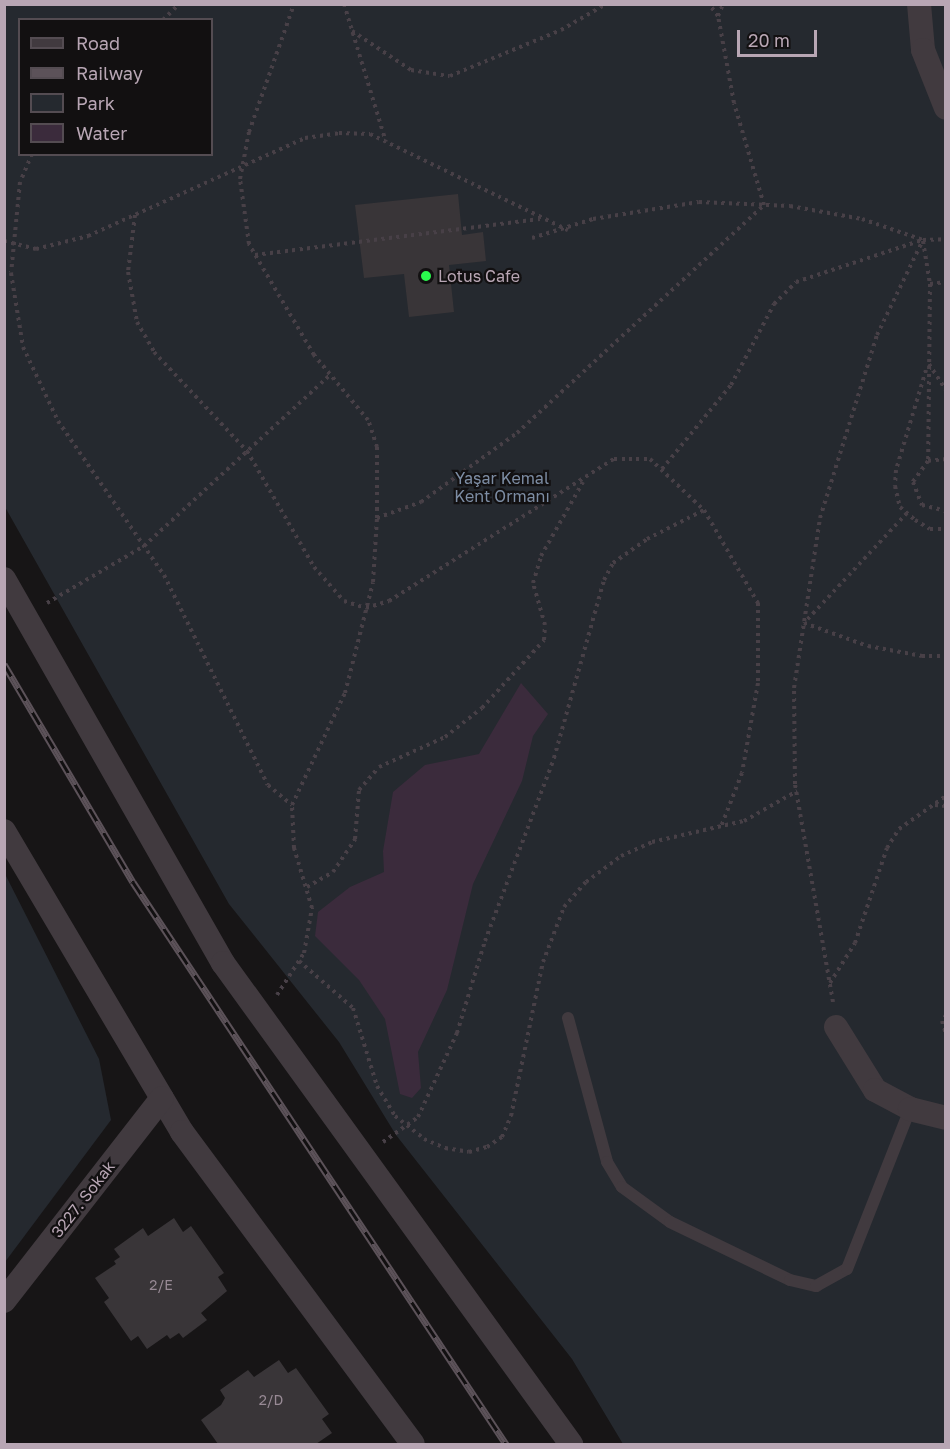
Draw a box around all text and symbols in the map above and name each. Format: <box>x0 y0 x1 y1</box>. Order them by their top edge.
legend <box>18 18 213 156</box>
scale bar <box>740 18 820 56</box>
text: 20 m <box>748 29 790 51</box>
text: Road <box>76 32 120 54</box>
text: Railway <box>76 62 143 84</box>
text: Park <box>76 92 115 114</box>
text: Water <box>76 122 127 144</box>
place label: Lotus Cafe <box>438 266 520 286</box>
marker: Lotus Cafe <box>419 269 433 283</box>
park label: Yaşar Kemal Kent Ormanı <box>454 468 550 506</box>
street label: 3227. Sokak <box>47 1157 119 1241</box>
house number: 2/E <box>149 1277 173 1293</box>
house number: 2/D <box>259 1392 283 1408</box>

